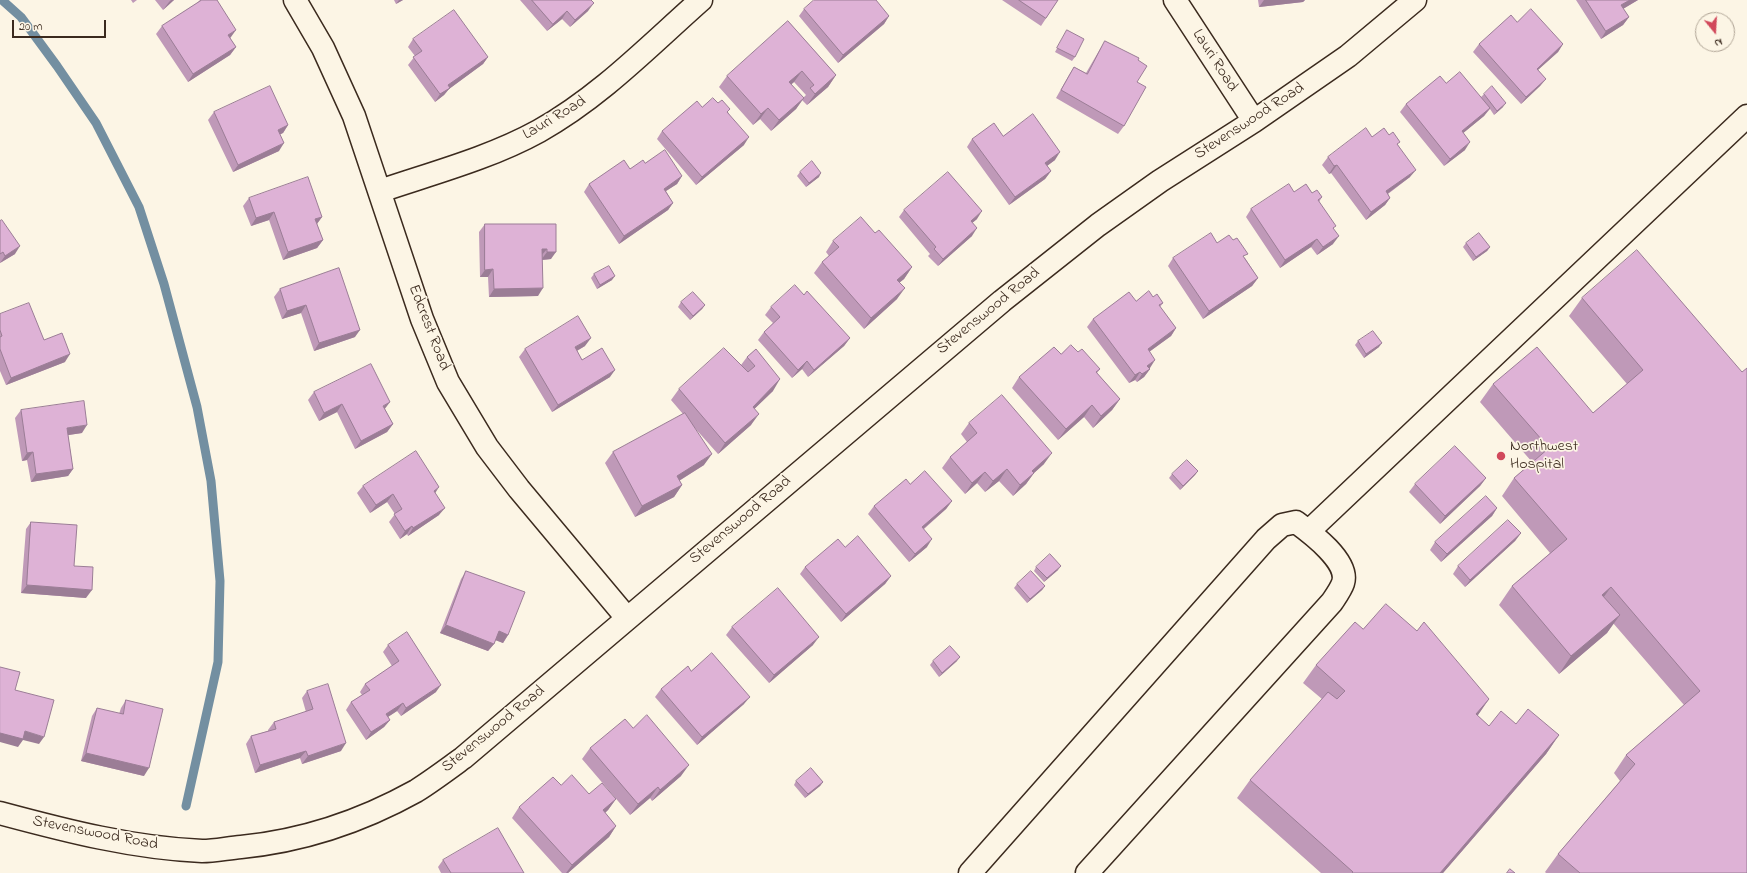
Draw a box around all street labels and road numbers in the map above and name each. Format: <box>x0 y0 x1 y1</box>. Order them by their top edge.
street label: Lauri Road <box>1187 26 1241 96</box>
street label: Stevenswood Road <box>1191 79 1309 165</box>
street label: Lauri Road <box>520 93 590 145</box>
street label: Stevenswood Road <box>933 264 1045 360</box>
street label: Edcrest Road <box>403 282 453 374</box>
street label: Stevenswood Road <box>686 473 796 569</box>
street label: Stevenswood Road <box>438 682 550 778</box>
street label: Stevenswood Road <box>31 812 159 856</box>

